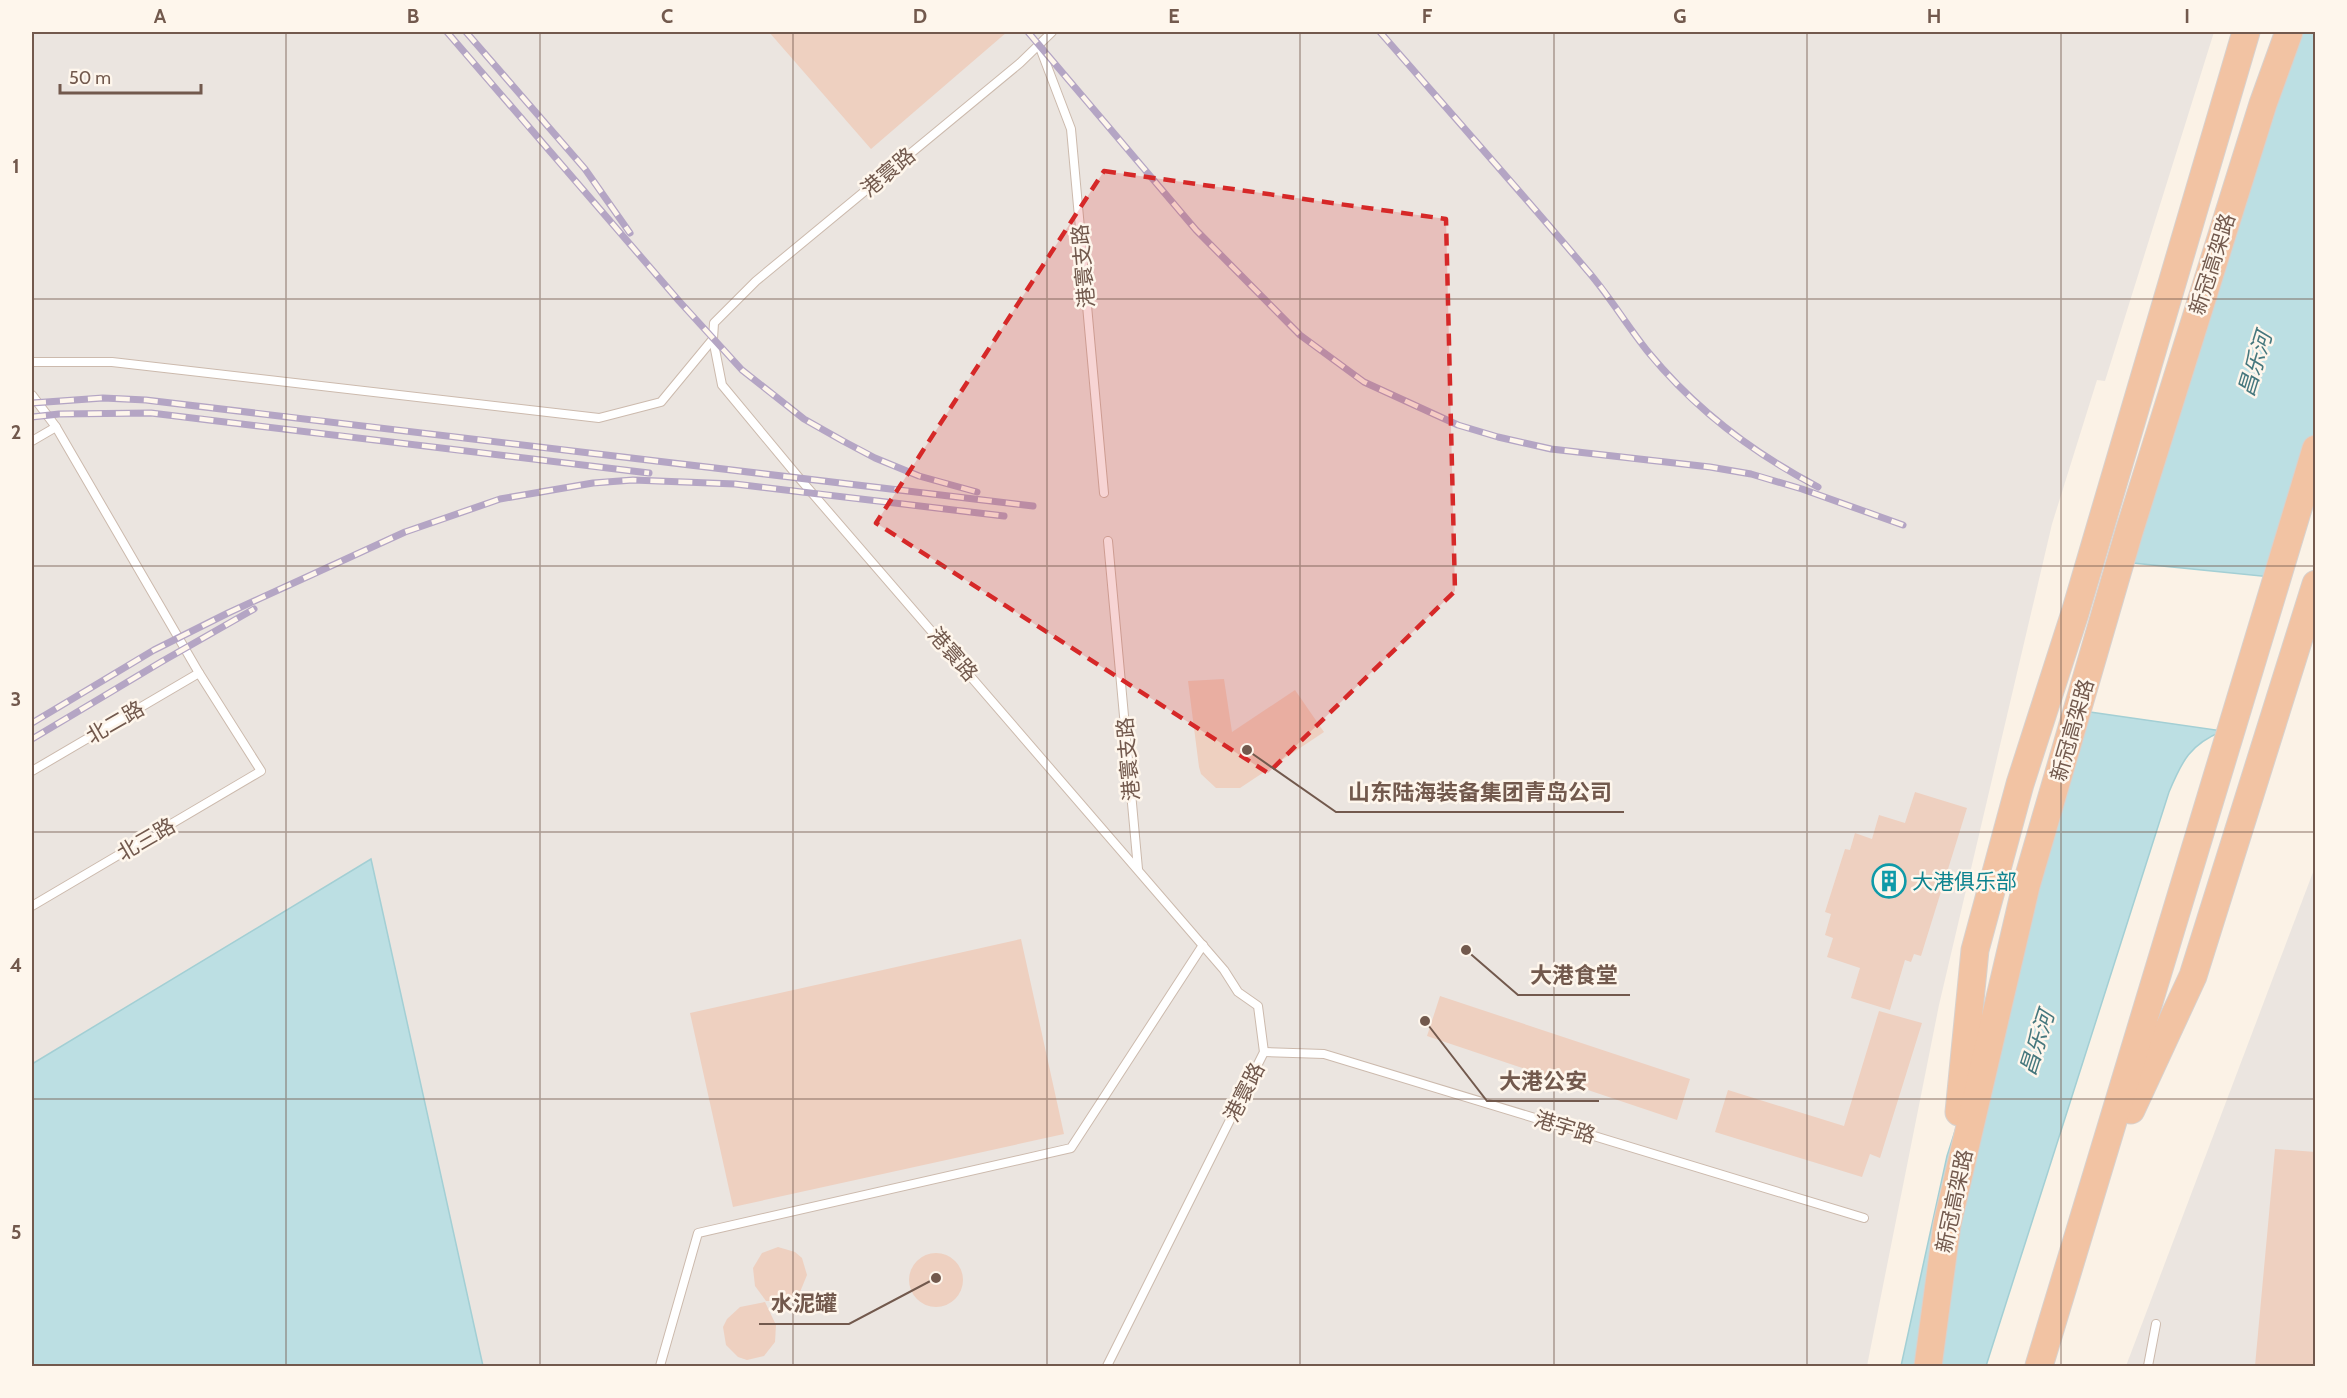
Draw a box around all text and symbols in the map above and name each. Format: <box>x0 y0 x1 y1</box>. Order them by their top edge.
text: A <box>154 4 167 28</box>
text: B <box>407 4 419 28</box>
text: C <box>661 4 673 28</box>
text: D <box>913 4 927 28</box>
text: E <box>1168 4 1180 28</box>
text: F <box>1422 4 1433 28</box>
text: G <box>1673 4 1687 28</box>
text: H <box>1927 4 1941 28</box>
text: I <box>2184 4 2190 28</box>
scale bar <box>60 57 201 95</box>
text: 50 m <box>69 67 111 89</box>
street label: 港寰路 <box>856 142 920 202</box>
text: 1 <box>12 154 20 178</box>
street label: 新冠高架路 <box>2184 210 2240 318</box>
street label: 港寰支路 <box>1067 223 1099 309</box>
water label: 昌乐河 <box>2232 325 2279 400</box>
text: 2 <box>11 420 21 444</box>
street label: 港寰路 <box>923 622 983 686</box>
street label: 新冠高架路 <box>2046 676 2098 784</box>
text: 3 <box>11 687 21 711</box>
street label: 北二路 <box>81 695 149 749</box>
street label: 港寰支路 <box>1112 716 1144 802</box>
callout: 山东陆海装备集团青岛公司 <box>1336 772 1624 812</box>
text: 山东陆海装备集团青岛公司 <box>1348 779 1612 806</box>
street label: 北三路 <box>112 812 180 866</box>
building icon: 大港俱乐部 <box>1871 863 1907 899</box>
place label: 大港俱乐部 <box>1912 869 2017 894</box>
text: 4 <box>10 953 22 977</box>
callout: 大港食堂 <box>1518 955 1630 995</box>
text: 大港食堂 <box>1530 962 1618 989</box>
water label: 昌乐河 <box>2014 1004 2061 1079</box>
street label: 港寰路 <box>1219 1058 1269 1126</box>
callout: 大港公安 <box>1487 1061 1599 1101</box>
text: 大港公安 <box>1499 1068 1587 1095</box>
street label: 港宇路 <box>1531 1106 1599 1148</box>
street label: 新冠高架路 <box>1931 1147 1977 1255</box>
text: 5 <box>11 1220 21 1244</box>
callout: 水泥罐 <box>759 1284 849 1324</box>
text: 水泥罐 <box>771 1290 837 1317</box>

